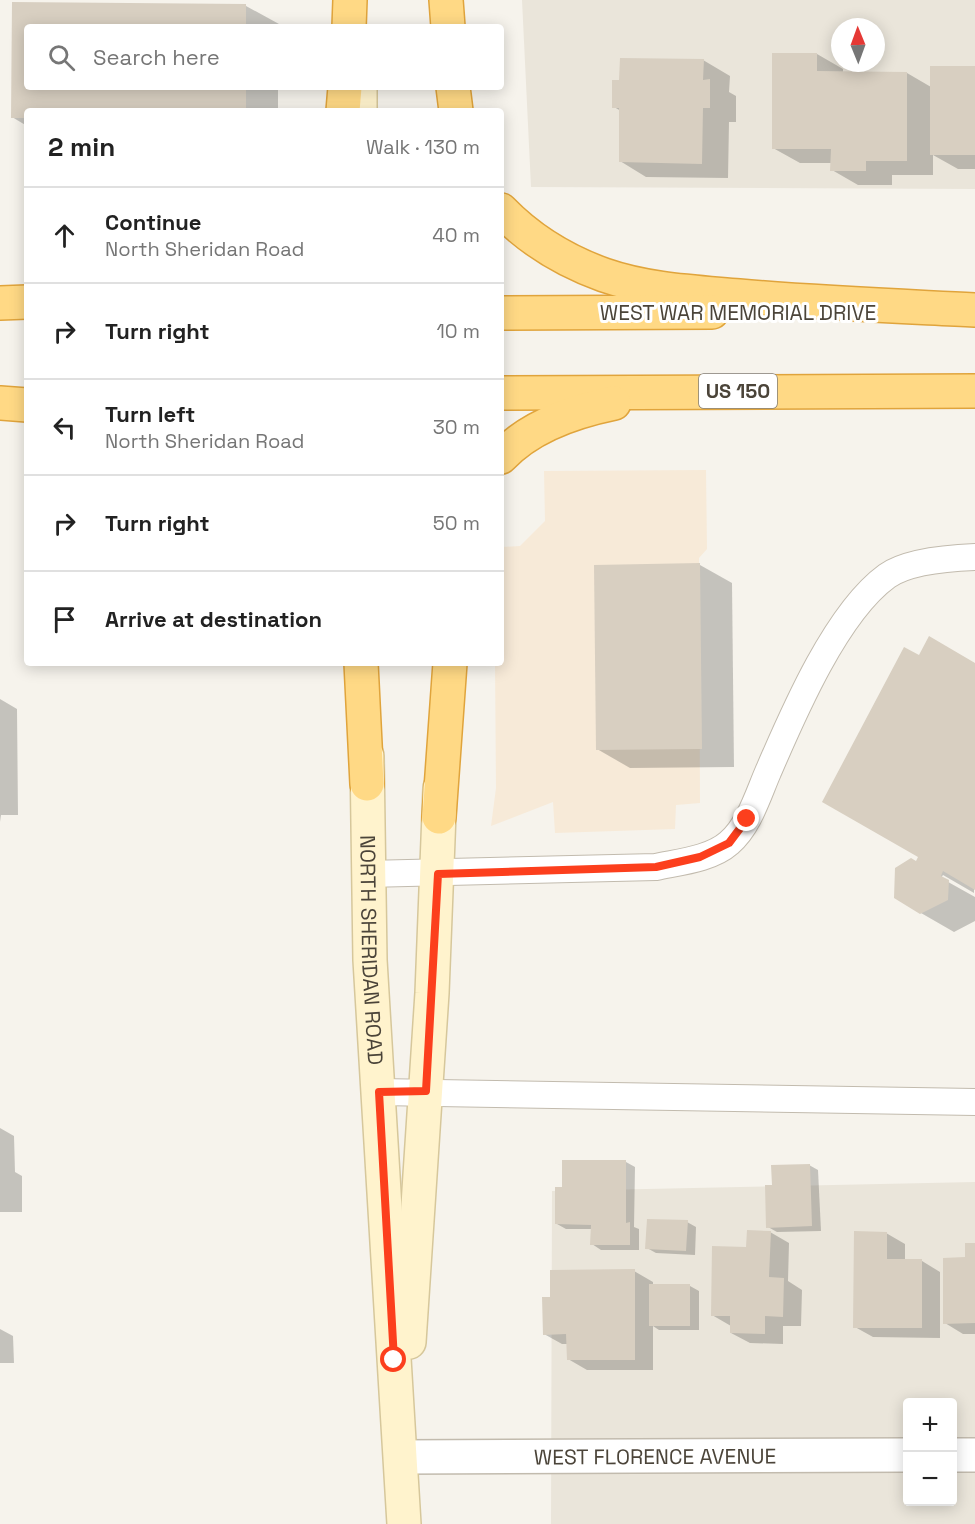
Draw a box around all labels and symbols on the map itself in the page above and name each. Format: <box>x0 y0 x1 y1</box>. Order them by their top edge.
north arrow <box>831 18 885 72</box>
street label: WEST WAR MEMORIAL DRIVE <box>600 299 876 326</box>
road number: US 150 <box>699 374 777 408</box>
route end <box>733 805 759 831</box>
street label: NORTH SHERIDAN ROAD <box>355 835 390 1066</box>
route start <box>380 1346 406 1372</box>
street label: WEST FLORENCE AVENUE <box>534 1442 776 1470</box>

